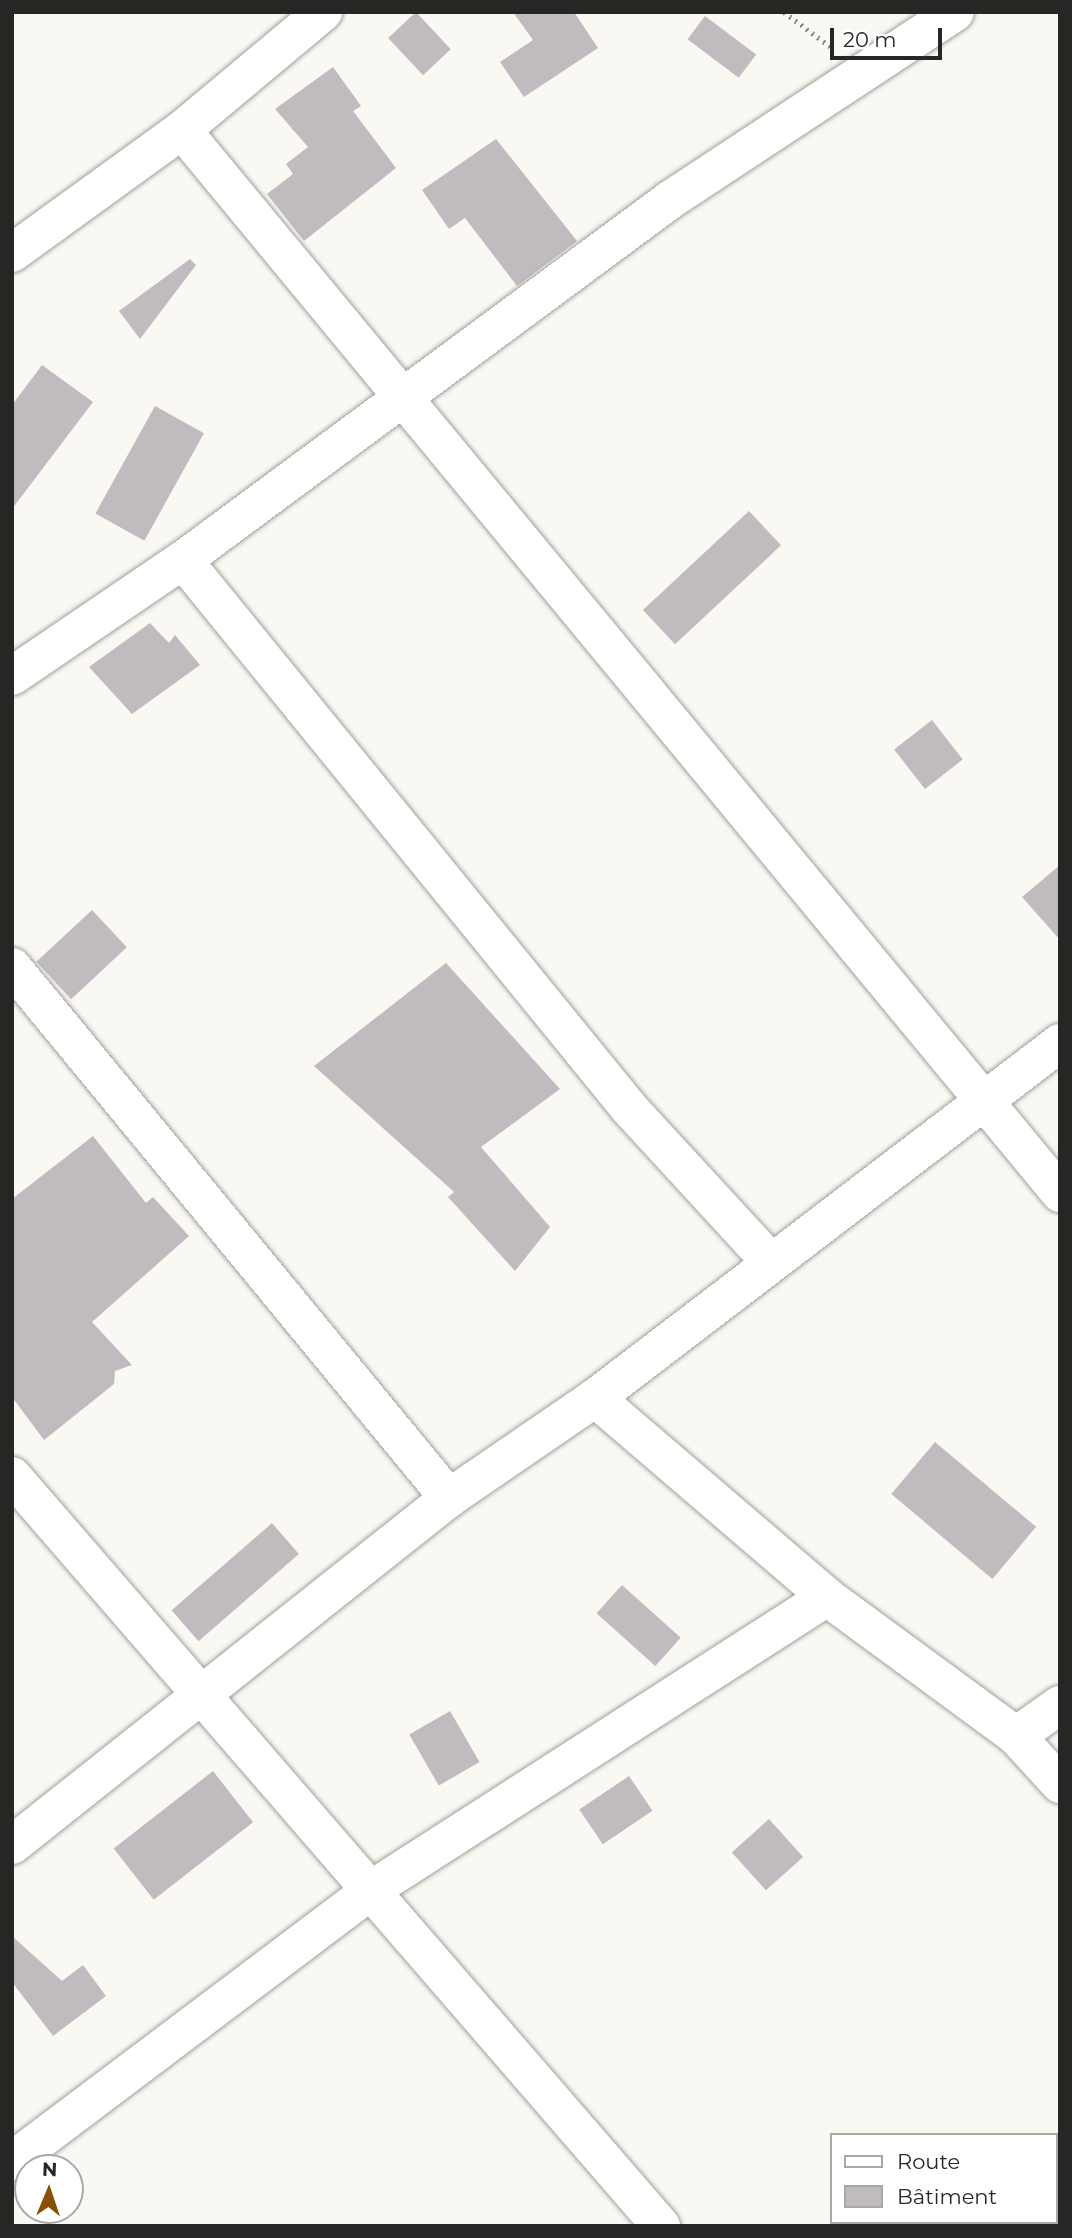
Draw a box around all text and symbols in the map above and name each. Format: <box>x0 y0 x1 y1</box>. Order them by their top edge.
scale bar <box>834 14 946 58</box>
text: 20 m <box>843 27 897 52</box>
legend <box>830 2133 1058 2224</box>
text: Route <box>897 2149 960 2174</box>
north arrow <box>14 2154 84 2224</box>
text: N <box>42 2158 58 2181</box>
text: Bâtiment <box>897 2184 997 2209</box>

